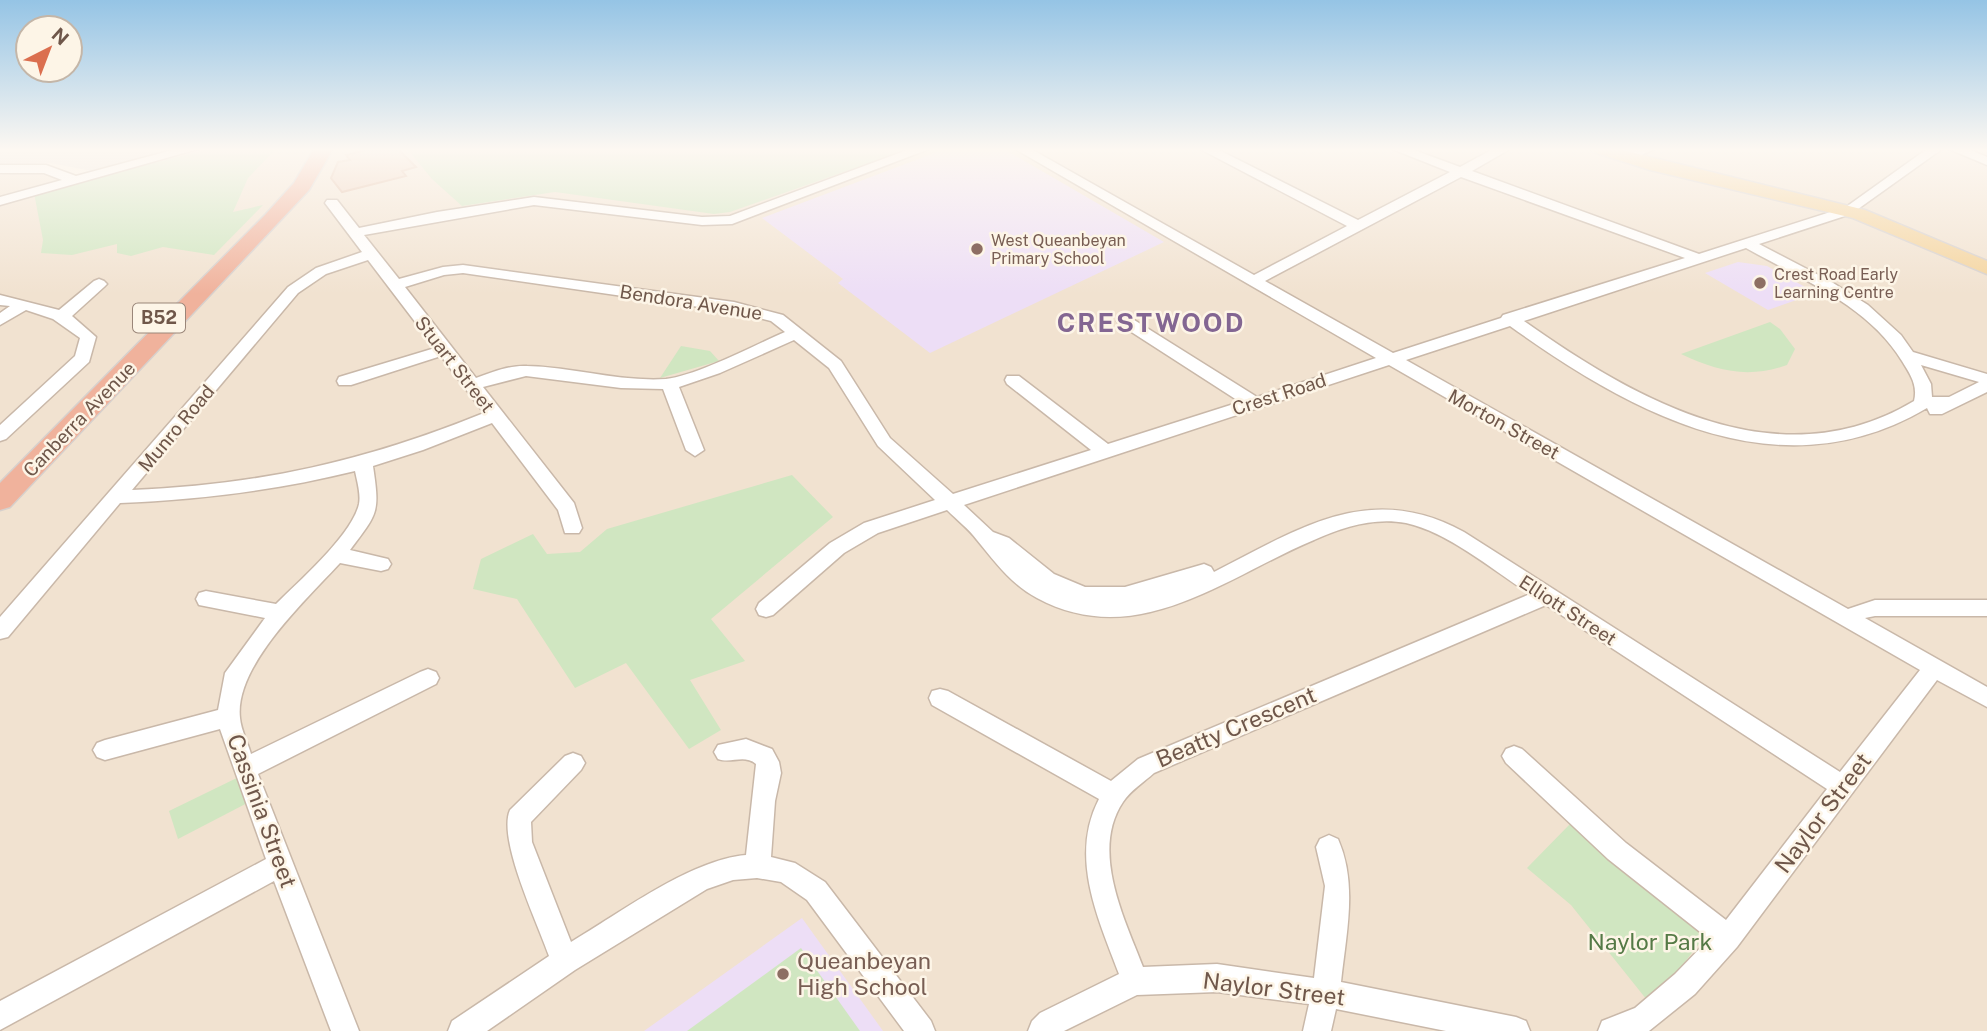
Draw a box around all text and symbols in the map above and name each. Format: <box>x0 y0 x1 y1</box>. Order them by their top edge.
north arrow <box>14 14 84 84</box>
text: N <box>47 23 73 50</box>
place label: West Queanbeyan Primary School <box>991 231 1126 268</box>
marker: West Queanbeyan Primary School <box>969 241 985 257</box>
place label: Crest Road Early Learning Centre <box>1774 265 1898 302</box>
marker: Crest Road Early Learning Centre <box>1752 275 1768 291</box>
street label: Bendora Avenue <box>618 280 764 324</box>
road number: B52 <box>133 304 185 332</box>
district label: CRESTWOOD <box>1057 307 1245 338</box>
street label: Stuart Street <box>411 312 499 416</box>
street label: Canberra Avenue <box>18 357 140 481</box>
street label: Crest Road <box>1229 368 1329 420</box>
street label: Munro Road <box>133 380 219 476</box>
street label: Morton Street <box>1445 384 1563 464</box>
street label: Elliott Street <box>1515 570 1621 650</box>
street label: Beatty Crescent <box>1152 681 1320 772</box>
street label: Cassinia Street <box>222 730 303 891</box>
street label: Naylor Street <box>1769 747 1876 878</box>
park label: Naylor Park <box>1588 928 1713 955</box>
place label: Queanbeyan High School <box>797 947 931 1000</box>
marker: Queanbeyan High School <box>775 966 791 982</box>
street label: Naylor Street <box>1201 966 1347 1011</box>

